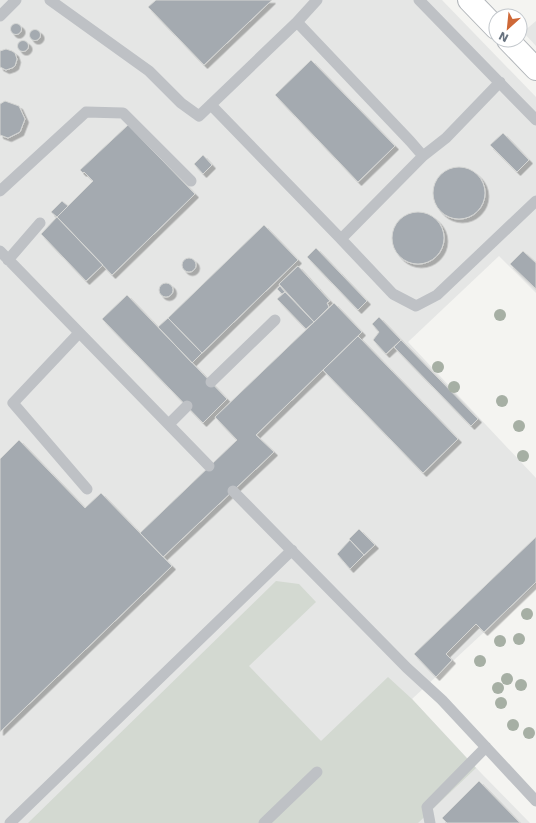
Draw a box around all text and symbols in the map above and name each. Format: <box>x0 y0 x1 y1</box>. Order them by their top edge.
north arrow <box>488 8 528 48</box>
text: N <box>497 29 511 44</box>

